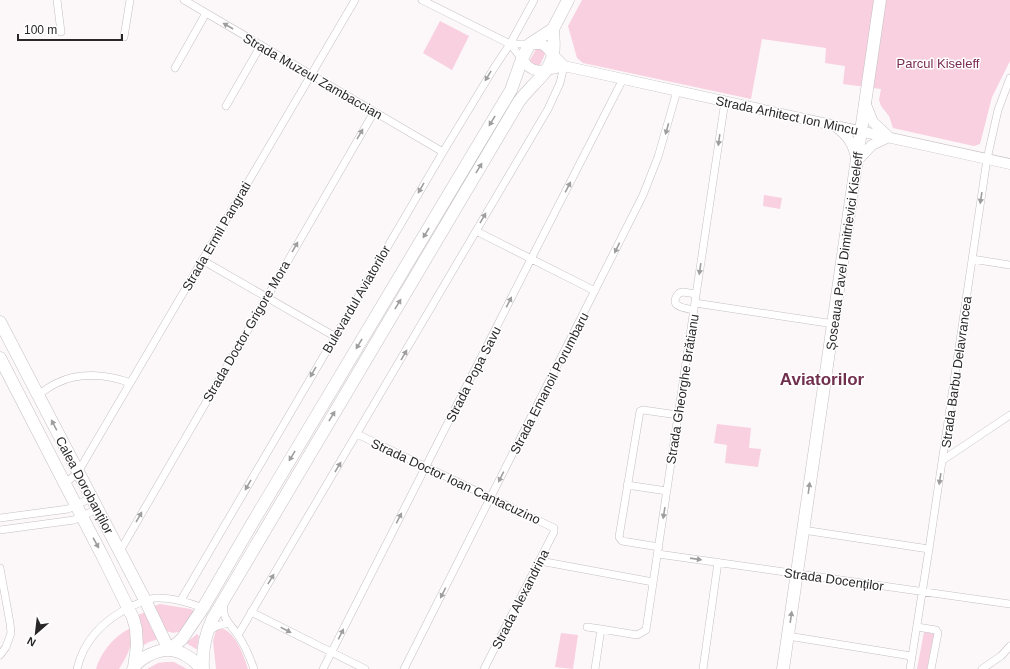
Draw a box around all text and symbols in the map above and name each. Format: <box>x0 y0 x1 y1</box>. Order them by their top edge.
scale bar <box>18 16 122 42</box>
text: 100 m <box>24 23 57 37</box>
one-way arrow <box>222 23 234 30</box>
street label: Strada Muzeul Zambaccian <box>240 30 385 122</box>
park label: Parcul Kiseleff <box>897 56 980 71</box>
one-way arrow <box>485 70 492 82</box>
street label: Strada Arhitect Ion Mincu <box>714 93 859 138</box>
one-way arrow <box>489 115 496 127</box>
one-way arrow <box>664 123 670 135</box>
one-way arrow <box>357 128 364 140</box>
one-way arrow <box>716 134 722 146</box>
street label: Șoseaua Pavel Dimitrievici Kiseleff <box>823 151 866 351</box>
one-way arrow <box>475 162 482 174</box>
street label: Strada Ermil Pangrati <box>179 179 254 294</box>
one-way arrow <box>565 181 572 192</box>
one-way arrow <box>418 182 425 194</box>
one-way arrow <box>978 192 984 204</box>
one-way arrow <box>480 212 487 224</box>
one-way arrow <box>422 227 429 239</box>
one-way arrow <box>292 241 299 253</box>
street label: Bulevardul Aviatorilor <box>319 242 394 356</box>
one-way arrow <box>614 243 620 254</box>
street label: Strada Doctor Grigore Mora <box>200 257 293 404</box>
one-way arrow <box>697 263 703 275</box>
street label: Strada Barbu Delavrancea <box>938 294 975 449</box>
one-way arrow <box>506 296 512 308</box>
one-way arrow <box>395 298 402 310</box>
street label: Strada Emanoil Porumbaru <box>507 310 592 456</box>
street label: Strada Gheorghe Brătianu <box>663 313 702 465</box>
street label: Strada Popa Savu <box>443 324 504 425</box>
one-way arrow <box>355 339 363 349</box>
one-way arrow <box>400 349 407 361</box>
one-way arrow <box>310 367 317 378</box>
district label: Aviatorilor <box>780 370 865 389</box>
one-way arrow <box>329 410 336 422</box>
one-way arrow <box>50 419 57 431</box>
street label: Calea Dorobanților <box>52 434 117 537</box>
street label: Strada Doctor Ioan Cantacuzino <box>369 436 543 527</box>
one-way arrow <box>289 450 296 462</box>
one-way arrow <box>334 461 341 473</box>
one-way arrow <box>498 471 504 482</box>
one-way arrow <box>937 473 943 485</box>
one-way arrow <box>244 479 251 491</box>
one-way arrow <box>807 482 813 494</box>
one-way arrow <box>661 507 667 519</box>
one-way arrow <box>136 511 143 523</box>
one-way arrow <box>396 512 403 524</box>
one-way arrow <box>93 537 99 549</box>
street label: Strada Alexandrina <box>489 546 552 652</box>
one-way arrow <box>690 556 702 562</box>
street label: Strada Docenților <box>783 565 885 594</box>
one-way arrow <box>268 573 275 585</box>
one-way arrow <box>439 587 446 598</box>
one-way arrow <box>788 610 794 623</box>
north arrow <box>16 613 56 653</box>
one-way arrow <box>281 627 292 633</box>
one-way arrow <box>338 628 344 640</box>
text: N <box>25 635 38 649</box>

